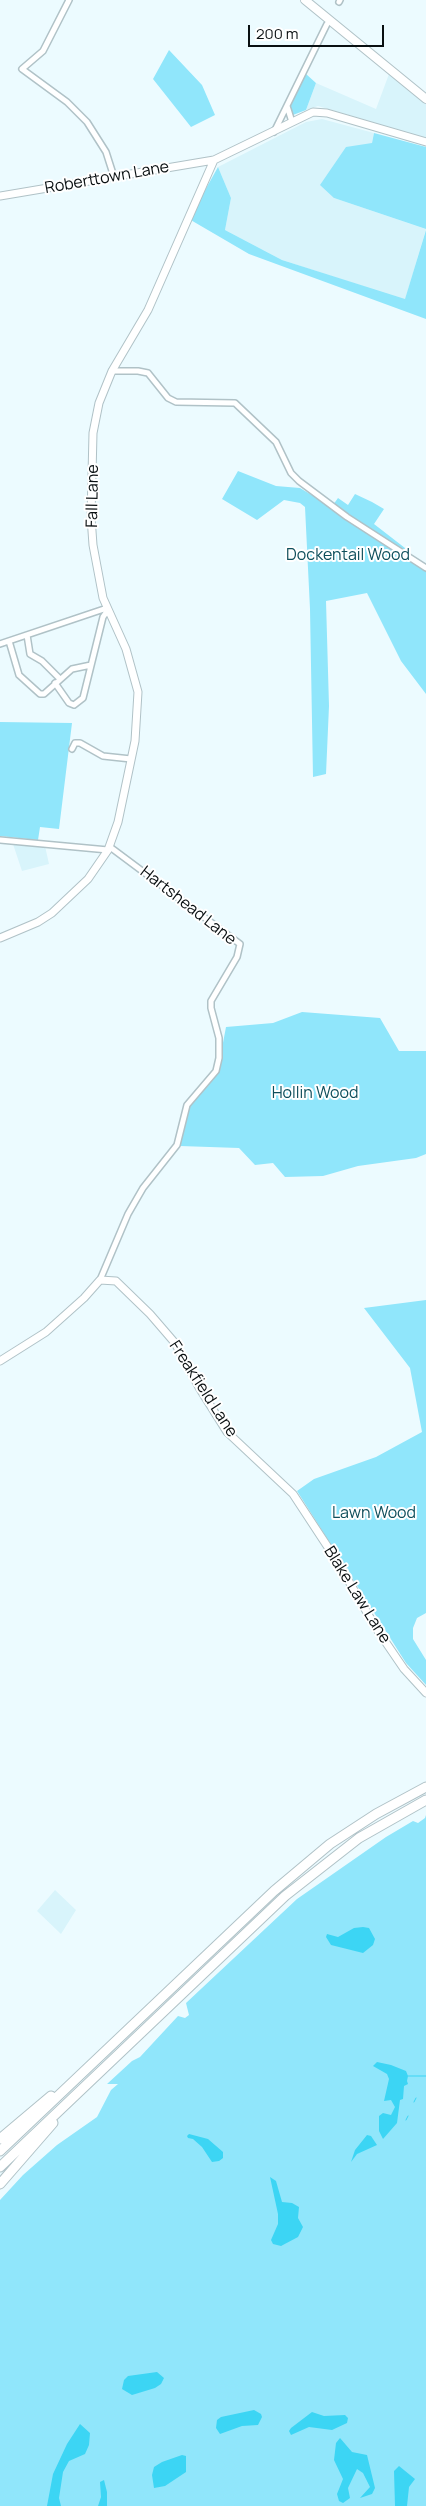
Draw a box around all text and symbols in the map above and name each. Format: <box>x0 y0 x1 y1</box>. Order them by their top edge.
scale bar <box>251 15 387 47</box>
text: 200 m <box>256 23 299 44</box>
street label: Roberttown Lane <box>43 158 171 198</box>
street label: Fall Lane <box>83 464 103 528</box>
park label: Dockentail Wood <box>286 546 410 566</box>
street label: Hartshead Lane <box>136 863 240 949</box>
park label: Hollin Wood <box>272 1084 358 1104</box>
street label: Freakfield Lane <box>165 1337 241 1441</box>
park label: Lawn Wood <box>332 1504 416 1524</box>
street label: Blake Law Lane <box>319 1543 395 1647</box>

